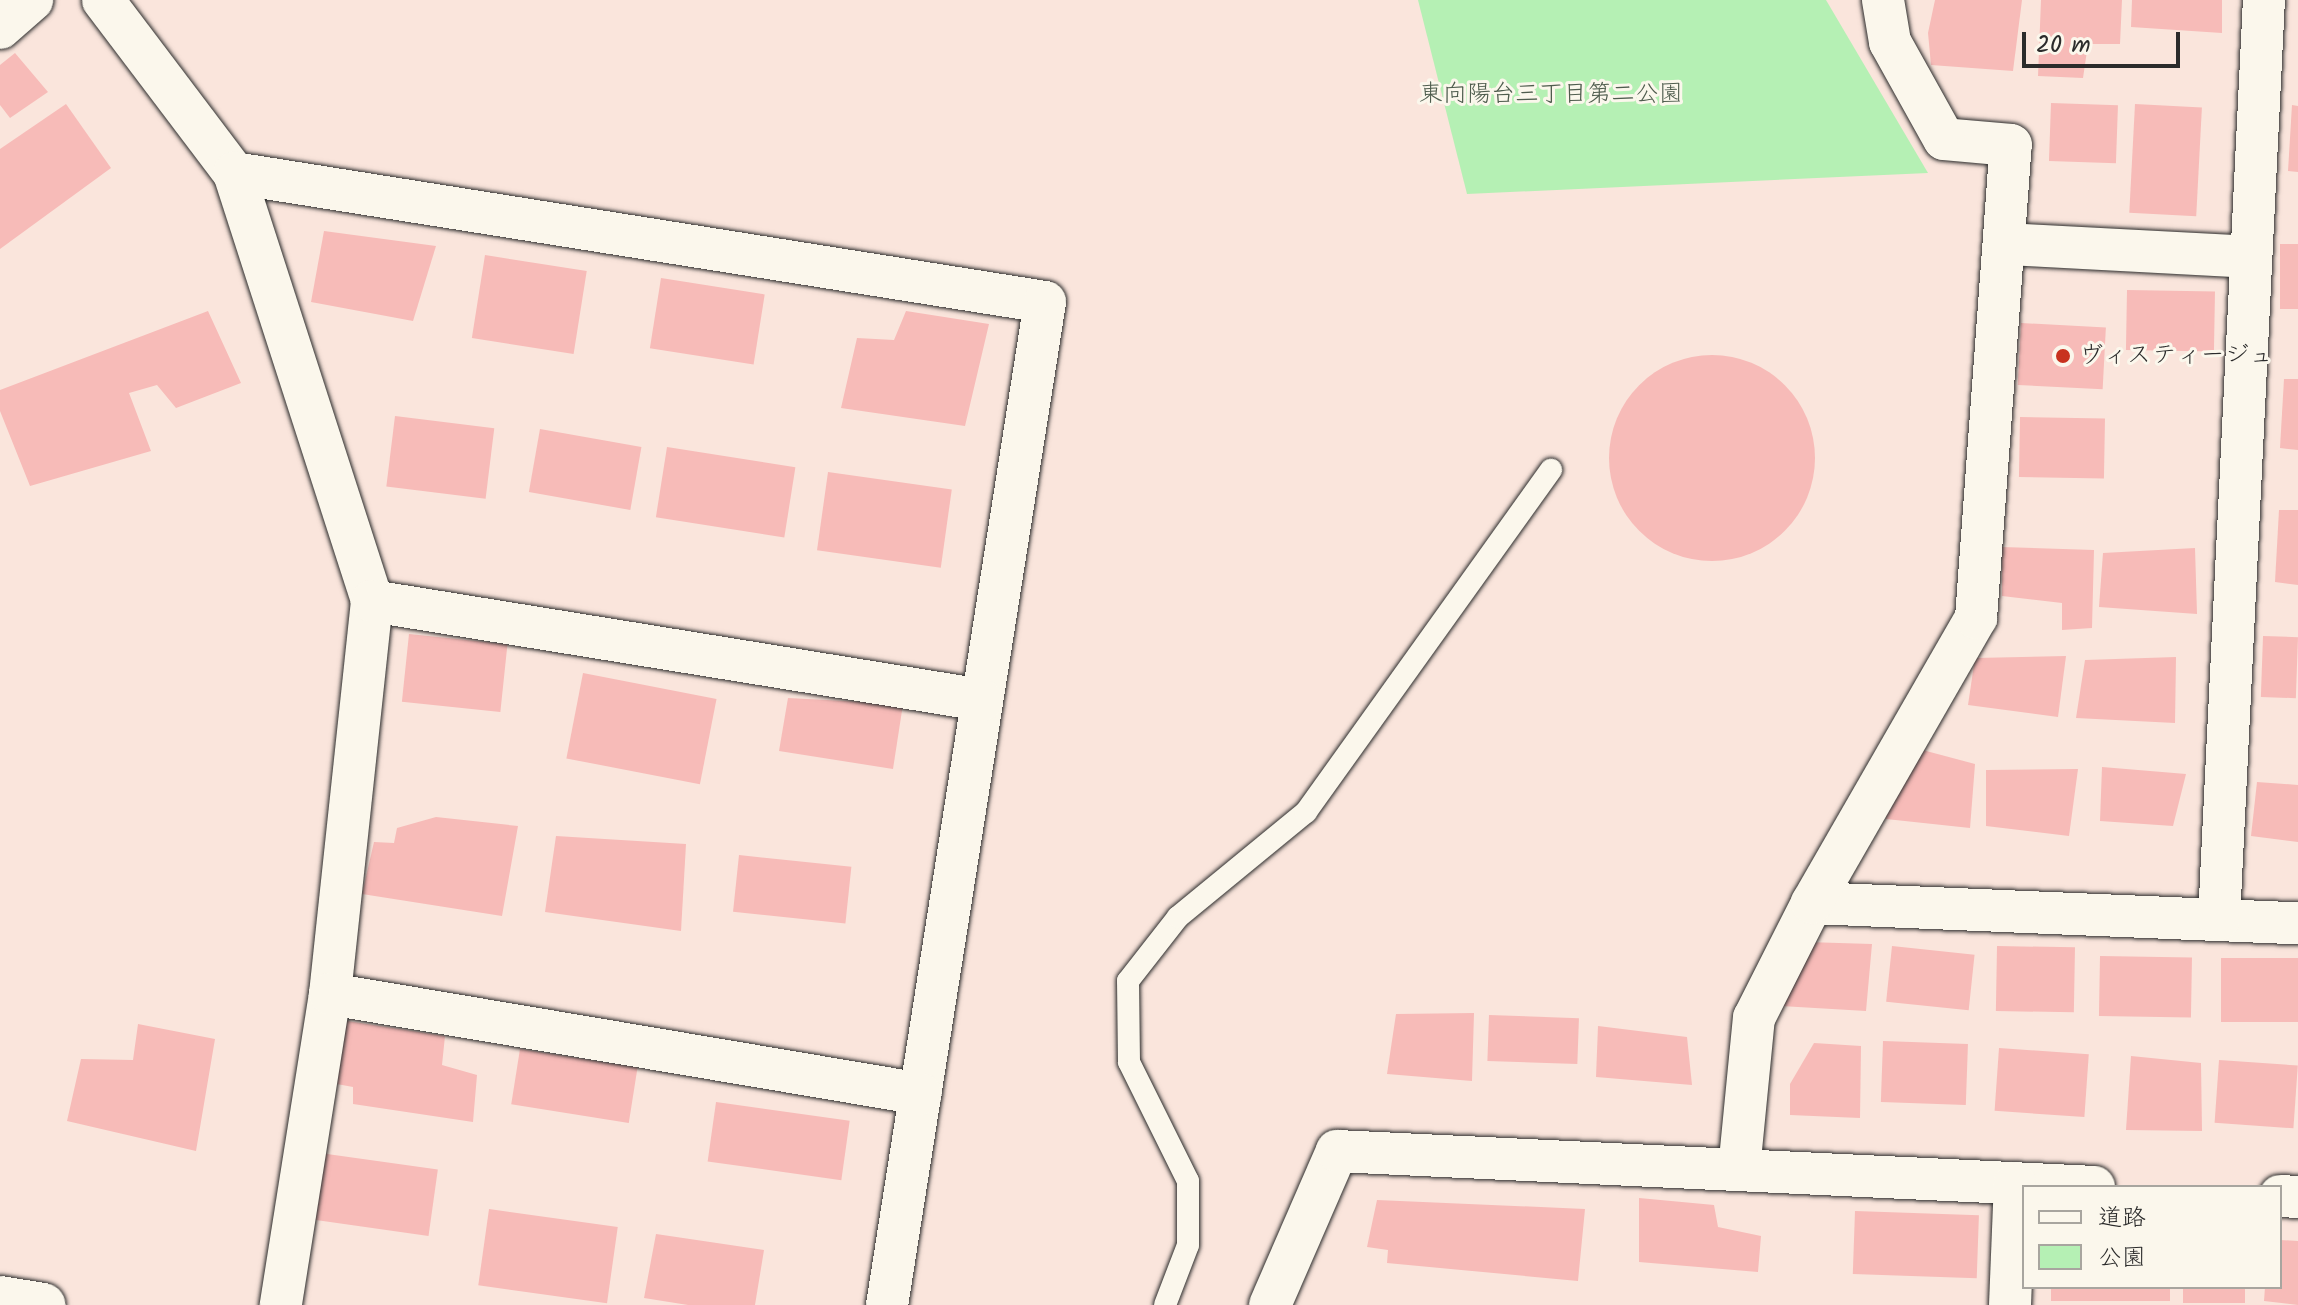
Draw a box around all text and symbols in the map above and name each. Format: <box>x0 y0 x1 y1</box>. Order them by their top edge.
scale bar <box>2026 16 2184 66</box>
text: 20 m <box>2036 26 2091 65</box>
park label: 東向陽台三丁目第二公園 <box>1419 81 1683 109</box>
place label: ヴィスティージュ <box>2079 342 2271 370</box>
marker: ヴィスティージュ <box>2054 347 2072 365</box>
legend <box>2022 1185 2282 1289</box>
text: 道路 <box>2098 1199 2146 1238</box>
text: 公園 <box>2098 1239 2146 1278</box>

